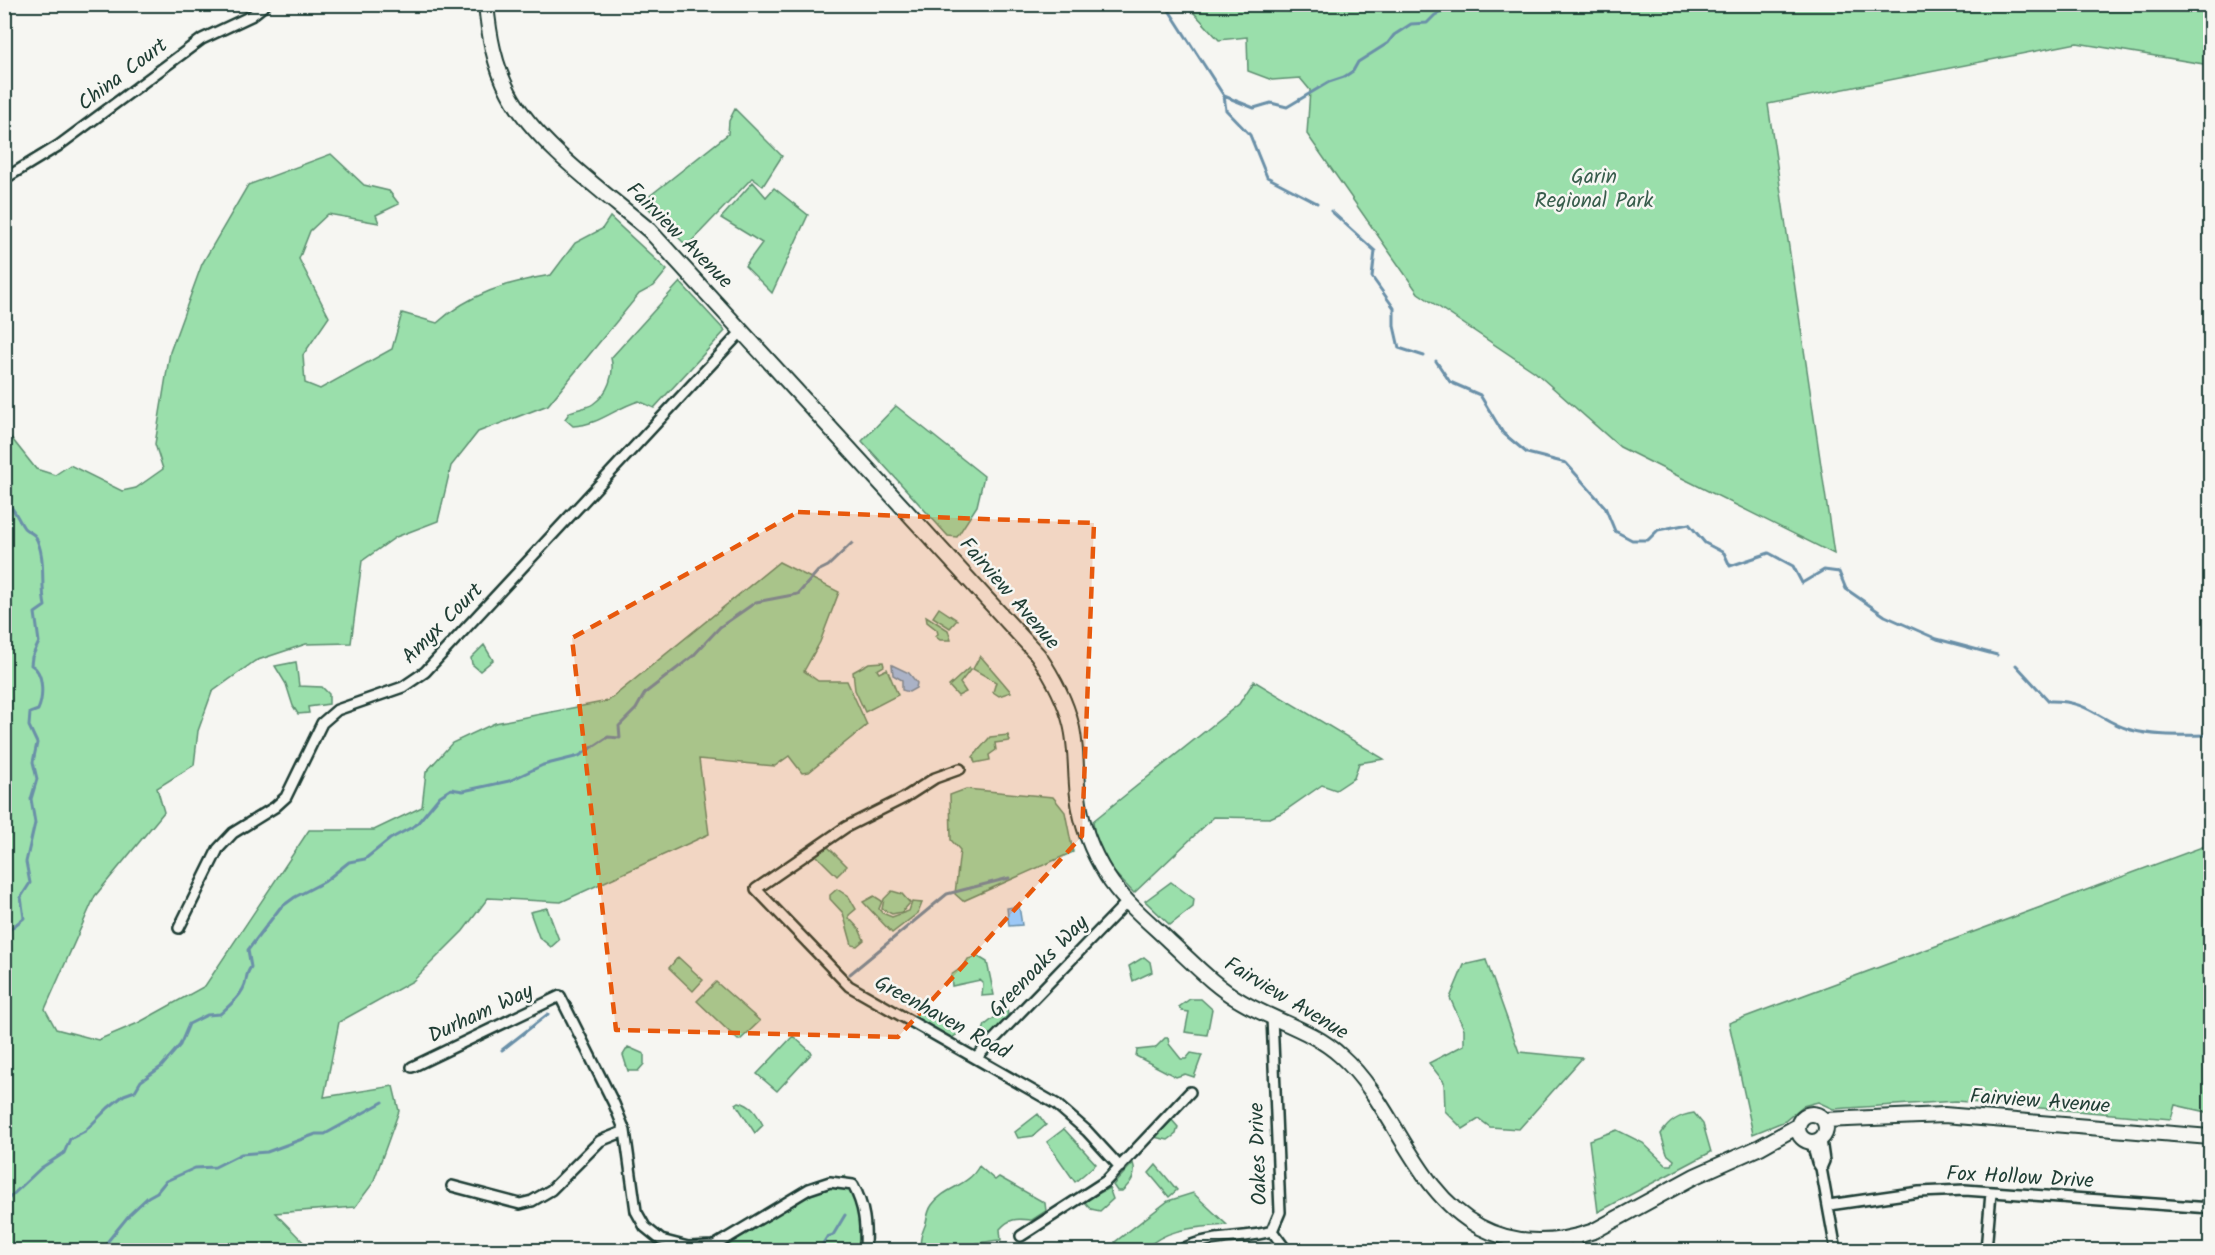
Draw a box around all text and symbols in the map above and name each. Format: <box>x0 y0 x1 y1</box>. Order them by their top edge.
street label: China Court <box>71 30 176 120</box>
park label: Garin Regional Park <box>1535 161 1654 218</box>
street label: Fairview Avenue <box>618 175 741 298</box>
street label: Fairview Avenue <box>950 530 1068 658</box>
street label: Amyx Court <box>395 575 492 672</box>
street label: Greenoaks Way <box>981 908 1097 1026</box>
street label: Fairview Avenue <box>1217 949 1355 1050</box>
street label: Greenhaven Road <box>868 967 1016 1069</box>
street label: Durham Way <box>423 975 539 1053</box>
street label: Fairview Avenue <box>1969 1081 2112 1123</box>
street label: Oakes Drive <box>1241 1101 1277 1206</box>
street label: Fox Hollow Drive <box>1945 1158 2095 1198</box>

